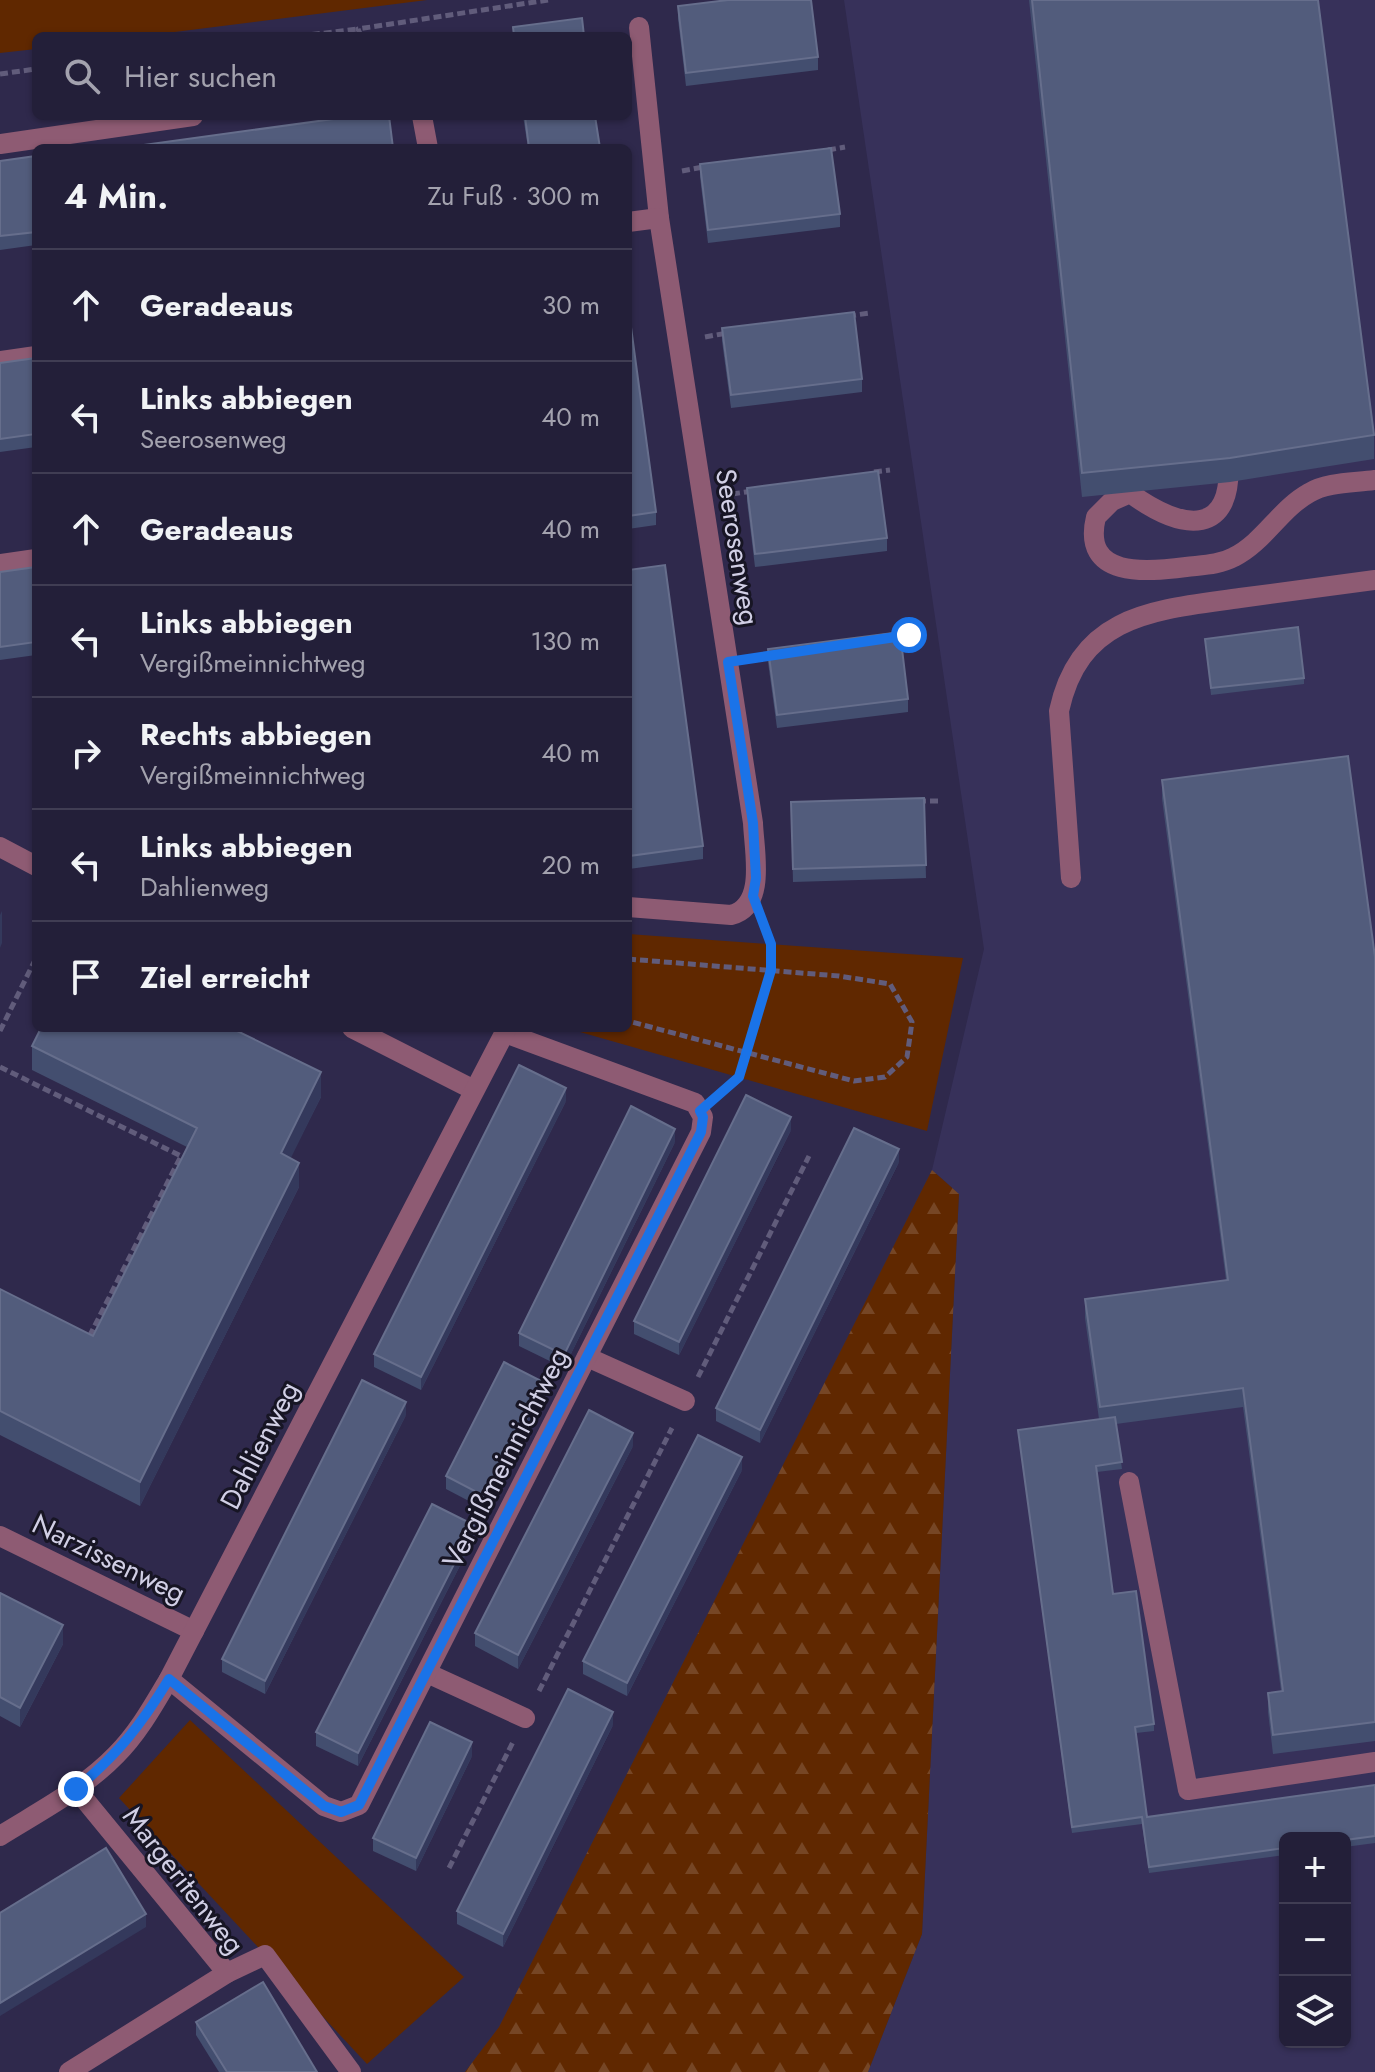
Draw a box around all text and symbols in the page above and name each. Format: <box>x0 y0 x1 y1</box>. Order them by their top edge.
search box <box>32 32 632 120</box>
icon: search <box>60 54 104 98</box>
text: Hier suchen <box>124 55 277 98</box>
text: 4 Min. <box>64 172 168 221</box>
text: Zu Fuß · 300 m <box>427 177 600 215</box>
icon: ahead <box>64 283 108 327</box>
text: Geradeaus <box>140 284 293 327</box>
text: 30 m <box>542 286 600 324</box>
text: Links abbiegen <box>140 377 353 420</box>
icon: left <box>64 395 108 439</box>
text: 40 m <box>541 398 600 436</box>
text: Seerosenweg <box>140 420 287 458</box>
street label: Seerosenweg <box>705 466 770 628</box>
icon: ahead <box>64 507 108 551</box>
text: Geradeaus <box>140 508 293 551</box>
text: 40 m <box>541 510 600 548</box>
text: Links abbiegen <box>140 601 353 644</box>
route start <box>891 617 927 653</box>
icon: left <box>64 619 108 663</box>
text: 130 m <box>530 622 600 660</box>
text: Vergißmeinnichtweg <box>140 644 366 682</box>
text: Rechts abbiegen <box>140 713 372 756</box>
icon: right <box>64 731 108 775</box>
text: 40 m <box>541 734 600 772</box>
text: Vergißmeinnichtweg <box>140 756 366 794</box>
text: Links abbiegen <box>140 825 353 868</box>
icon: left <box>64 843 108 887</box>
text: 20 m <box>542 846 600 884</box>
text: Dahlienweg <box>140 868 269 906</box>
icon: arrive <box>64 955 108 999</box>
text: Ziel erreicht <box>140 956 309 999</box>
street label: Vergißmeinnichtweg <box>432 1341 579 1576</box>
street label: Dahlienweg <box>210 1374 309 1516</box>
street label: Narzissenweg <box>25 1504 193 1613</box>
route end <box>58 1771 94 1807</box>
street label: Margeritenweg <box>113 1798 254 1963</box>
map controls <box>1279 1832 1351 2048</box>
button: + <box>1279 1832 1351 1904</box>
button: − <box>1279 1904 1351 1976</box>
button: layers <box>1279 1976 1351 2048</box>

